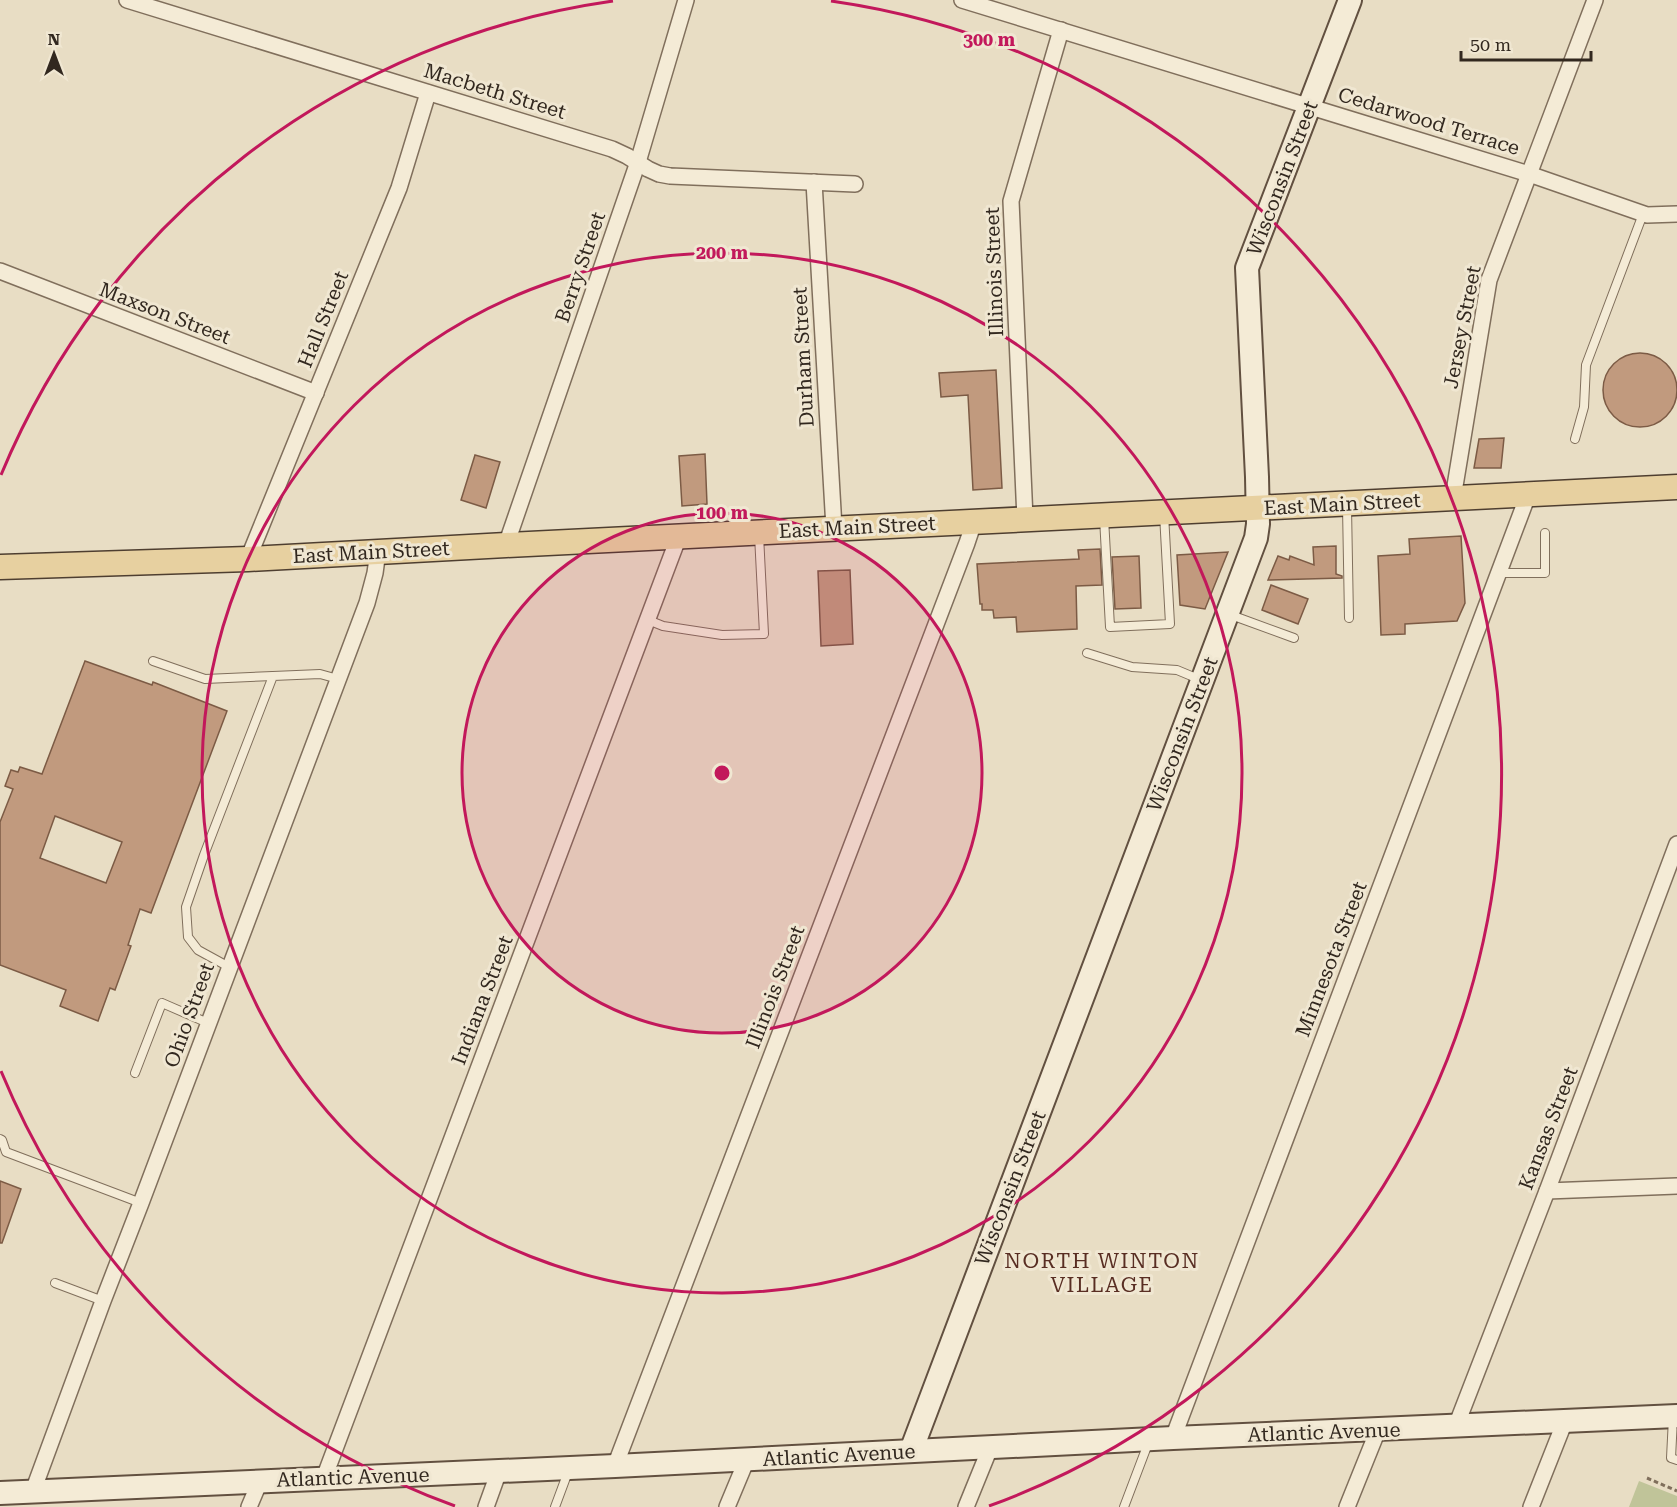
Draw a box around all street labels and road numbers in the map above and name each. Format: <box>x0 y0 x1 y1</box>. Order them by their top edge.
street label: Macbeth Street <box>421 58 569 124</box>
street label: Cedarwood Terrace <box>1335 82 1523 160</box>
street label: Wisconsin Street <box>1241 97 1323 259</box>
street label: Illinois Street <box>980 206 1008 337</box>
street label: Berry Street <box>550 208 610 326</box>
street label: Jersey Street <box>1438 263 1486 390</box>
street label: Hall Street <box>293 267 353 371</box>
street label: Maxson Street <box>96 277 234 349</box>
street label: Durham Street <box>787 286 819 428</box>
street label: East Main Street <box>1263 488 1422 520</box>
street label: East Main Street <box>778 511 937 543</box>
street label: East Main Street <box>292 536 451 568</box>
street label: Wisconsin Street <box>1141 653 1223 815</box>
street label: Minnesota Street <box>1290 877 1372 1040</box>
street label: Illinois Street <box>741 922 810 1052</box>
street label: Indiana Street <box>446 931 518 1068</box>
street label: Ohio Street <box>159 959 219 1071</box>
street label: Kansas Street <box>1513 1062 1583 1193</box>
street label: Wisconsin Street <box>969 1107 1051 1269</box>
street label: Atlantic Avenue <box>1247 1417 1401 1447</box>
street label: Atlantic Avenue <box>762 1439 916 1471</box>
street label: Atlantic Avenue <box>276 1462 430 1492</box>

